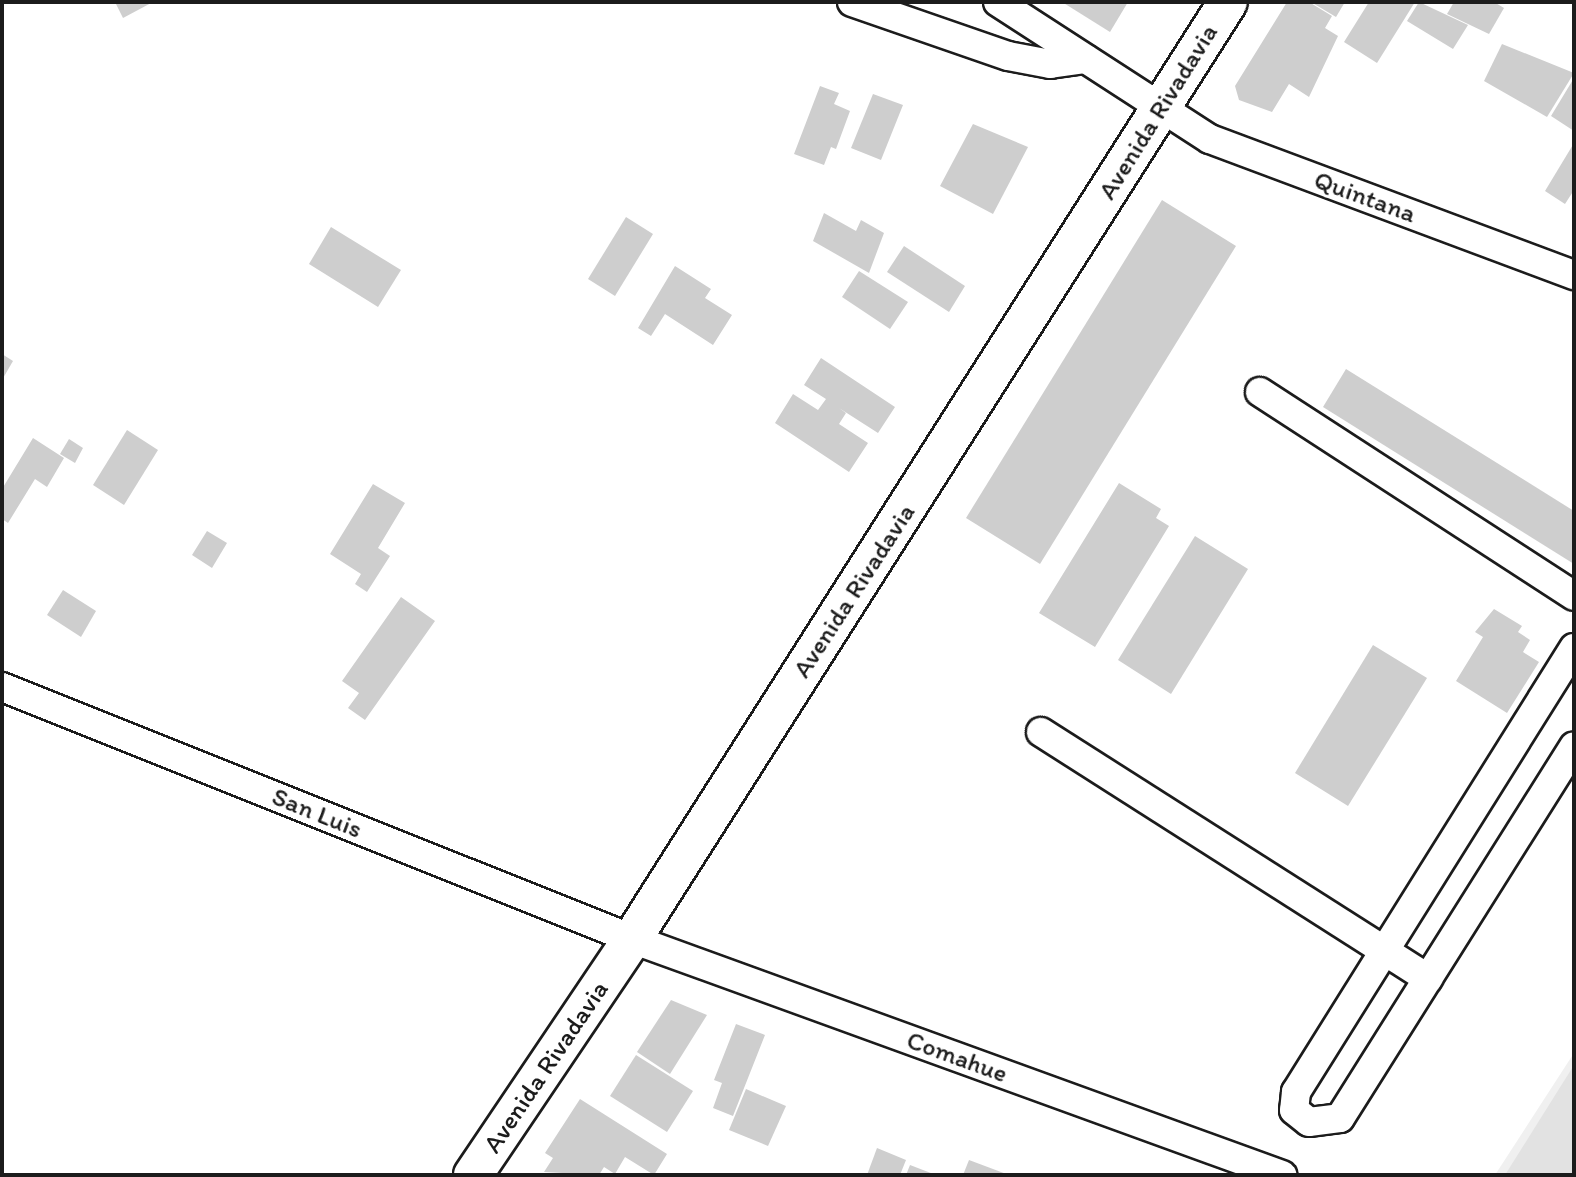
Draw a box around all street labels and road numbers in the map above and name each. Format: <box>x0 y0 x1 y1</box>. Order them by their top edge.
street label: Avenida Rivadavia <box>1092 19 1224 205</box>
street label: Quintana <box>1310 164 1420 230</box>
street label: Avenida Rivadavia <box>786 498 922 684</box>
street label: San Luis <box>267 781 367 845</box>
street label: Avenida Rivadavia <box>477 975 615 1159</box>
street label: Comahue <box>902 1024 1012 1090</box>

